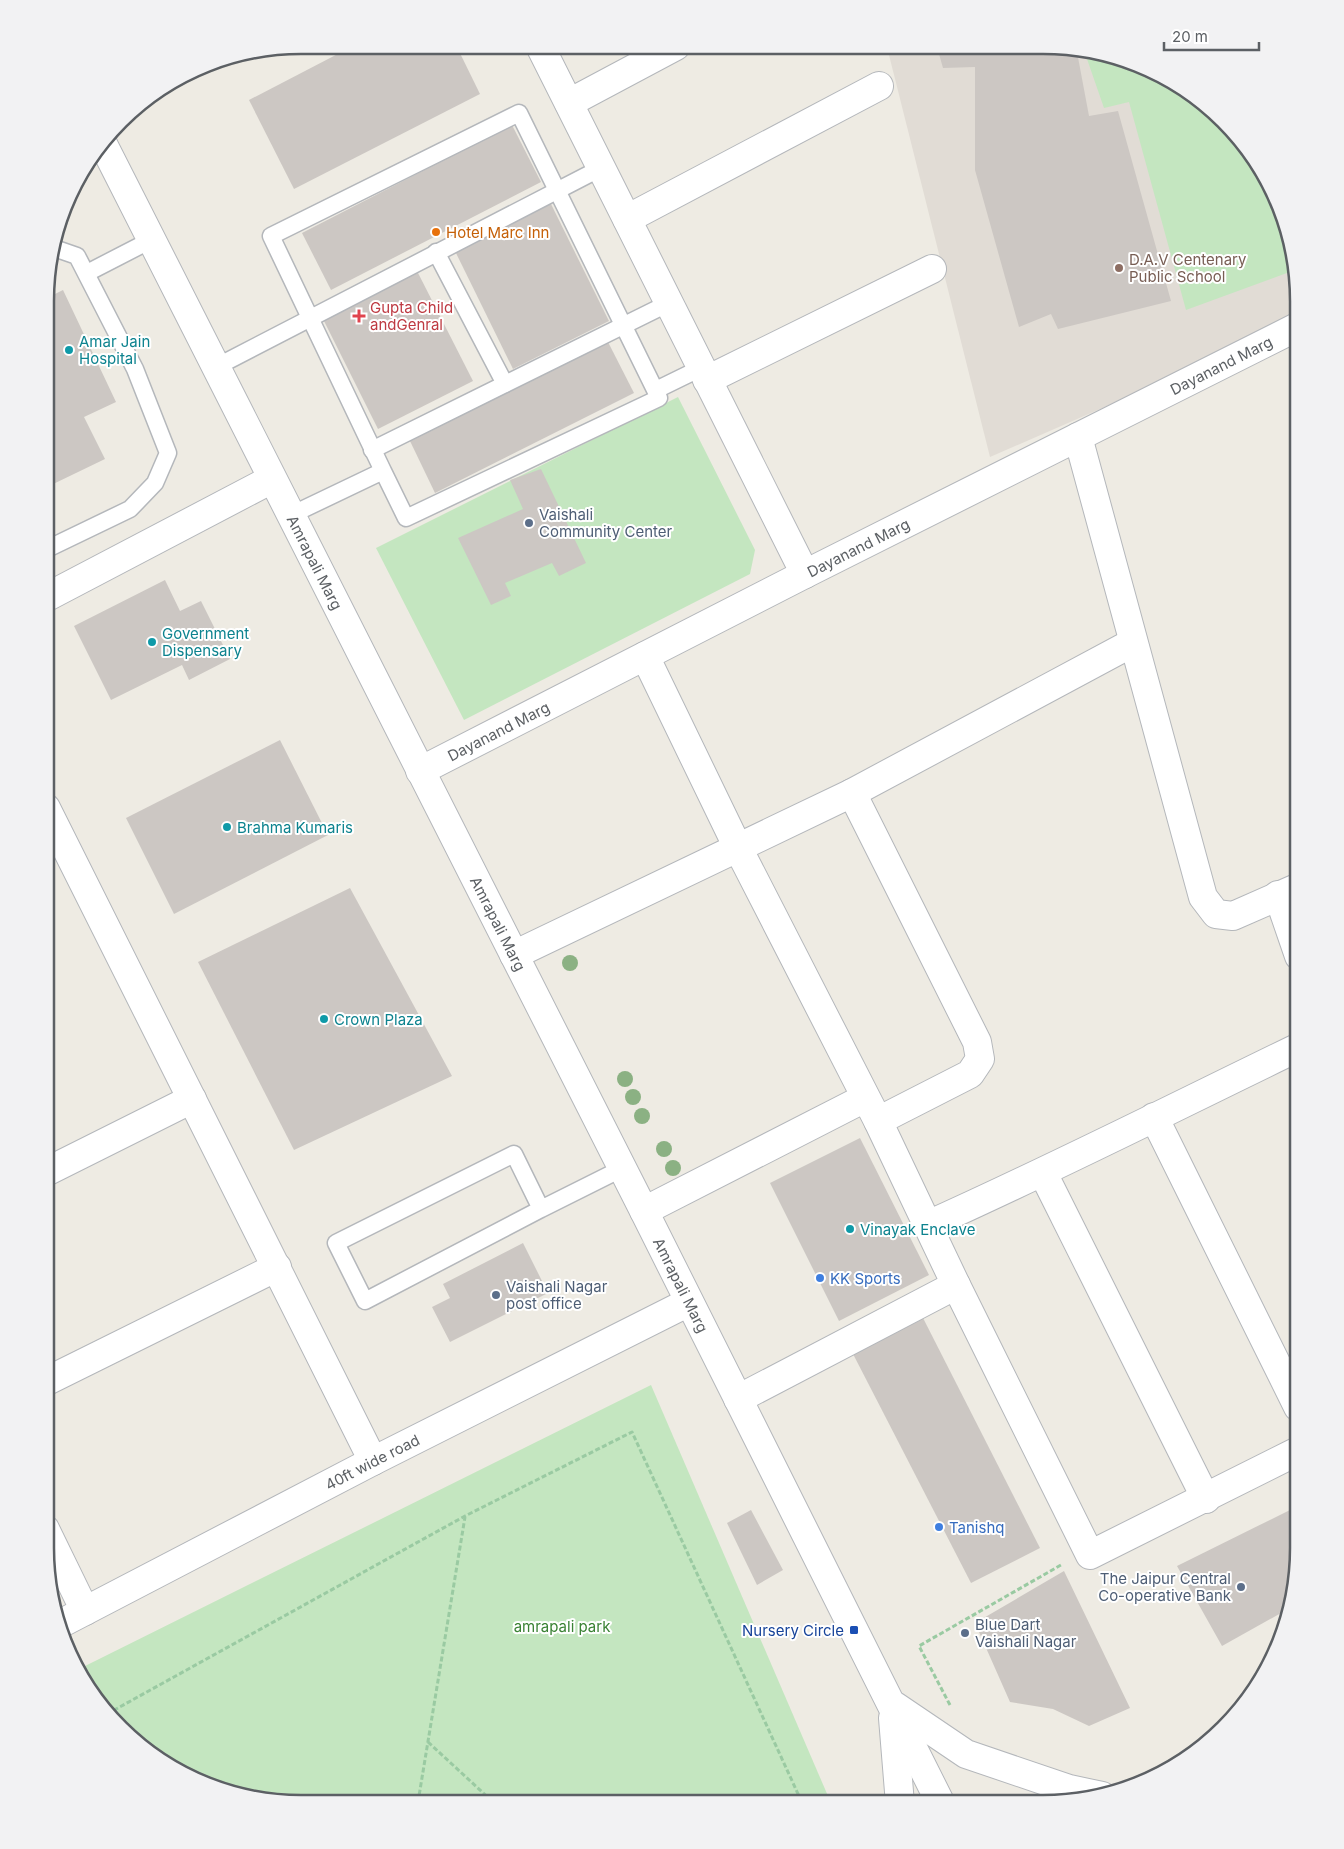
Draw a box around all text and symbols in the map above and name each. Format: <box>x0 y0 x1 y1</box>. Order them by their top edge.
scale bar <box>1164 20 1259 52</box>
text: 20 m <box>1172 27 1208 46</box>
place label: Hotel Marc Inn <box>446 223 549 242</box>
marker: Hotel Marc Inn <box>430 226 442 238</box>
place label: D.A.V Centenary Public School <box>1129 250 1247 286</box>
marker: D.A.V Centenary Public School <box>1113 262 1125 274</box>
place label: Gupta Child andGenral <box>370 298 453 334</box>
marker: Gupta Child andGenral <box>352 309 366 323</box>
place label: Amar Jain Hospital <box>79 332 150 368</box>
street label: Dayanand Marg <box>1167 332 1275 399</box>
marker: Amar Jain Hospital <box>63 344 75 356</box>
place label: Vaishali Community Center <box>539 505 673 541</box>
street label: Amrapali Marg <box>283 512 347 613</box>
street label: Dayanand Marg <box>804 514 913 581</box>
marker: Vaishali Community Center <box>523 517 535 529</box>
place label: Government Dispensary <box>162 624 249 660</box>
marker: Government Dispensary <box>146 636 158 648</box>
street label: Dayanand Marg <box>444 697 553 765</box>
place label: Brahma Kumaris <box>237 818 353 837</box>
marker: Brahma Kumaris <box>221 821 233 833</box>
street label: Amrapali Marg <box>466 873 530 974</box>
place label: Crown Plaza <box>334 1010 423 1029</box>
marker: Crown Plaza <box>318 1013 330 1025</box>
place label: Vinayak Enclave <box>860 1220 975 1239</box>
marker: Vinayak Enclave <box>844 1223 856 1235</box>
street label: Amrapali Marg <box>649 1234 713 1335</box>
place label: KK Sports <box>830 1269 901 1288</box>
marker: KK Sports <box>814 1272 826 1284</box>
place label: Vaishali Nagar post office <box>506 1277 608 1313</box>
marker: Vaishali Nagar post office <box>490 1289 502 1301</box>
street label: 40ft wide road <box>322 1430 423 1494</box>
place label: Tanishq <box>949 1518 1004 1537</box>
marker: Tanishq <box>933 1521 945 1533</box>
place label: The Jaipur Central Co-operative Bank <box>1098 1569 1232 1605</box>
marker: The Jaipur Central Co-operative Bank <box>1235 1581 1247 1593</box>
place label: Blue Dart Vaishali Nagar <box>975 1615 1077 1651</box>
park label: amrapali park <box>514 1617 611 1636</box>
place label: Nursery Circle <box>742 1621 844 1640</box>
marker: Nursery Circle <box>848 1624 860 1636</box>
marker: Blue Dart Vaishali Nagar <box>959 1627 971 1639</box>

